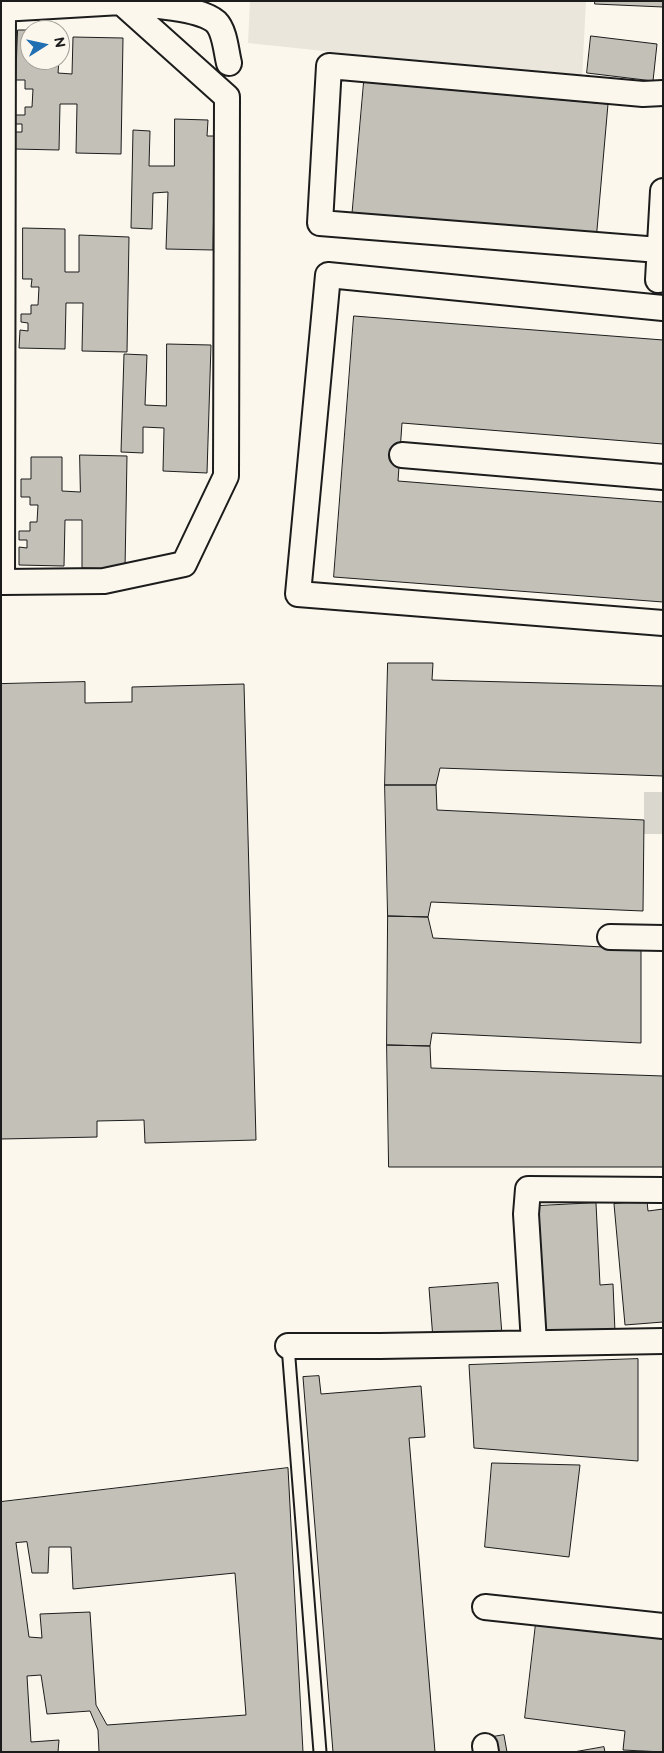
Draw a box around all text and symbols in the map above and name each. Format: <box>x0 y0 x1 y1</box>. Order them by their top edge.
north arrow <box>20 20 70 70</box>
text: N <box>50 36 69 49</box>

